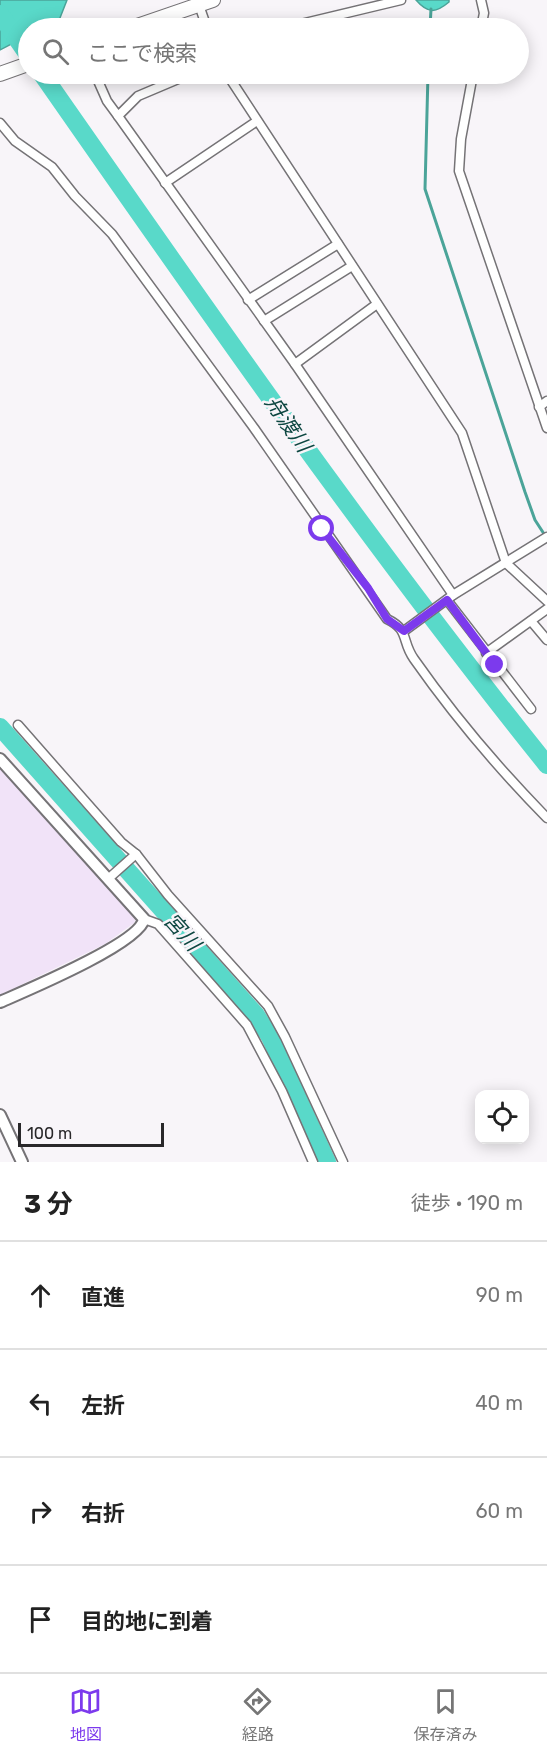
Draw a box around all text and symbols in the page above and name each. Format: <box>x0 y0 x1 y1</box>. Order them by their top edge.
search box <box>18 18 529 84</box>
icon: search <box>39 35 72 68</box>
text: ここで検索 <box>87 40 197 67</box>
water label: 舟渡川 <box>260 391 318 458</box>
route start <box>308 515 334 541</box>
route end <box>481 651 507 677</box>
water label: 宮川 <box>159 908 207 957</box>
map controls <box>475 1090 529 1144</box>
button: locate <box>475 1090 529 1144</box>
scale bar <box>18 1120 164 1148</box>
text: 100 m <box>27 1124 72 1143</box>
text: 3 分 <box>24 1189 73 1220</box>
text: 徒歩 · 190 m <box>411 1191 523 1215</box>
icon: ahead <box>24 1279 57 1312</box>
text: 90 m <box>476 1283 523 1307</box>
text: 直進 <box>81 1284 125 1311</box>
icon: left <box>24 1387 57 1420</box>
text: 40 m <box>475 1391 523 1415</box>
text: 左折 <box>81 1392 125 1419</box>
icon: right <box>24 1495 57 1528</box>
text: 60 m <box>476 1499 523 1523</box>
text: 右折 <box>81 1500 125 1527</box>
icon: arrive <box>24 1603 57 1636</box>
text: 目的地に到着 <box>81 1608 213 1635</box>
tab: 地図 <box>69 1685 102 1745</box>
tab: 経路 <box>241 1685 274 1745</box>
tab: 保存済み <box>413 1685 477 1745</box>

